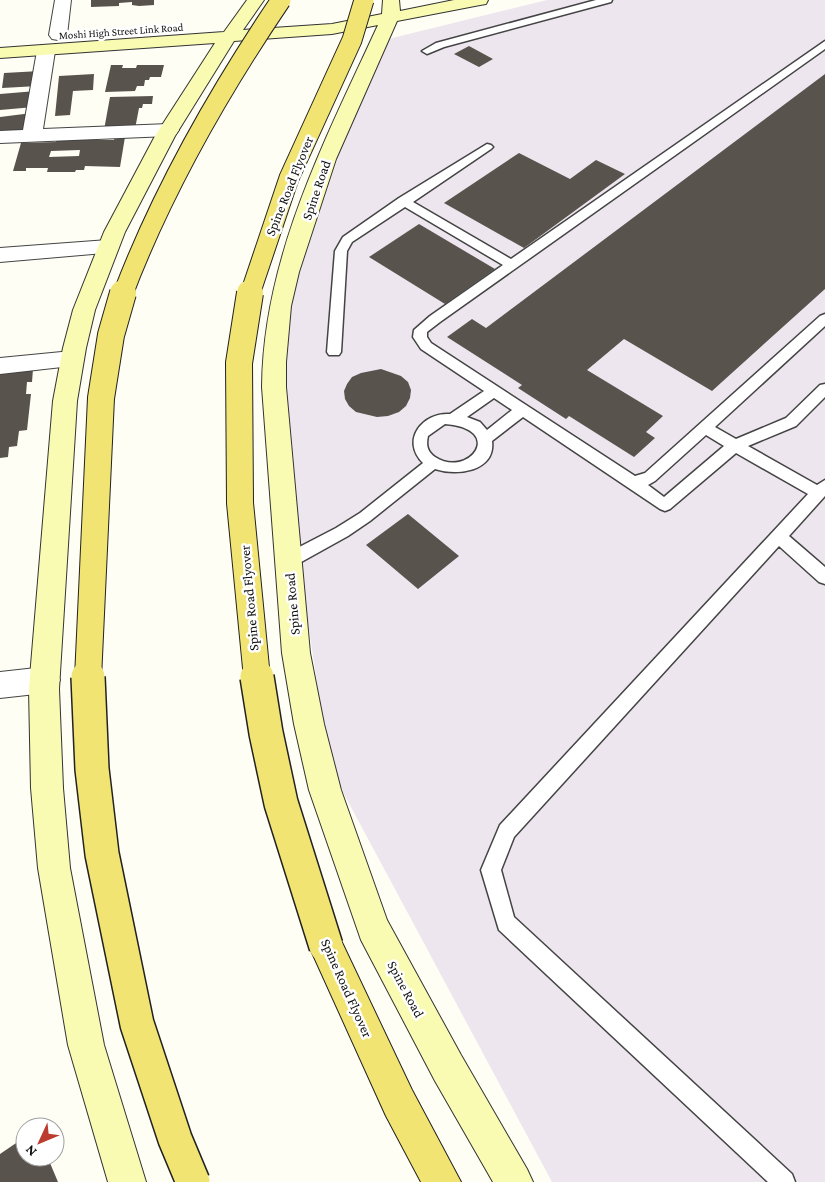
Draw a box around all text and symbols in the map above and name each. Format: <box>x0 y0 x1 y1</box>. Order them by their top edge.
street label: Moshi High Street Link Road <box>58 21 184 42</box>
street label: Spine Road Flyover <box>261 134 317 238</box>
street label: Spine Road <box>298 158 334 222</box>
street label: Spine Road Flyover <box>236 544 262 652</box>
street label: Spine Road <box>281 572 303 636</box>
street label: Spine Road Flyover <box>318 936 376 1040</box>
street label: Spine Road <box>384 958 428 1021</box>
north arrow <box>15 1117 65 1167</box>
text: N <box>21 1142 40 1160</box>

